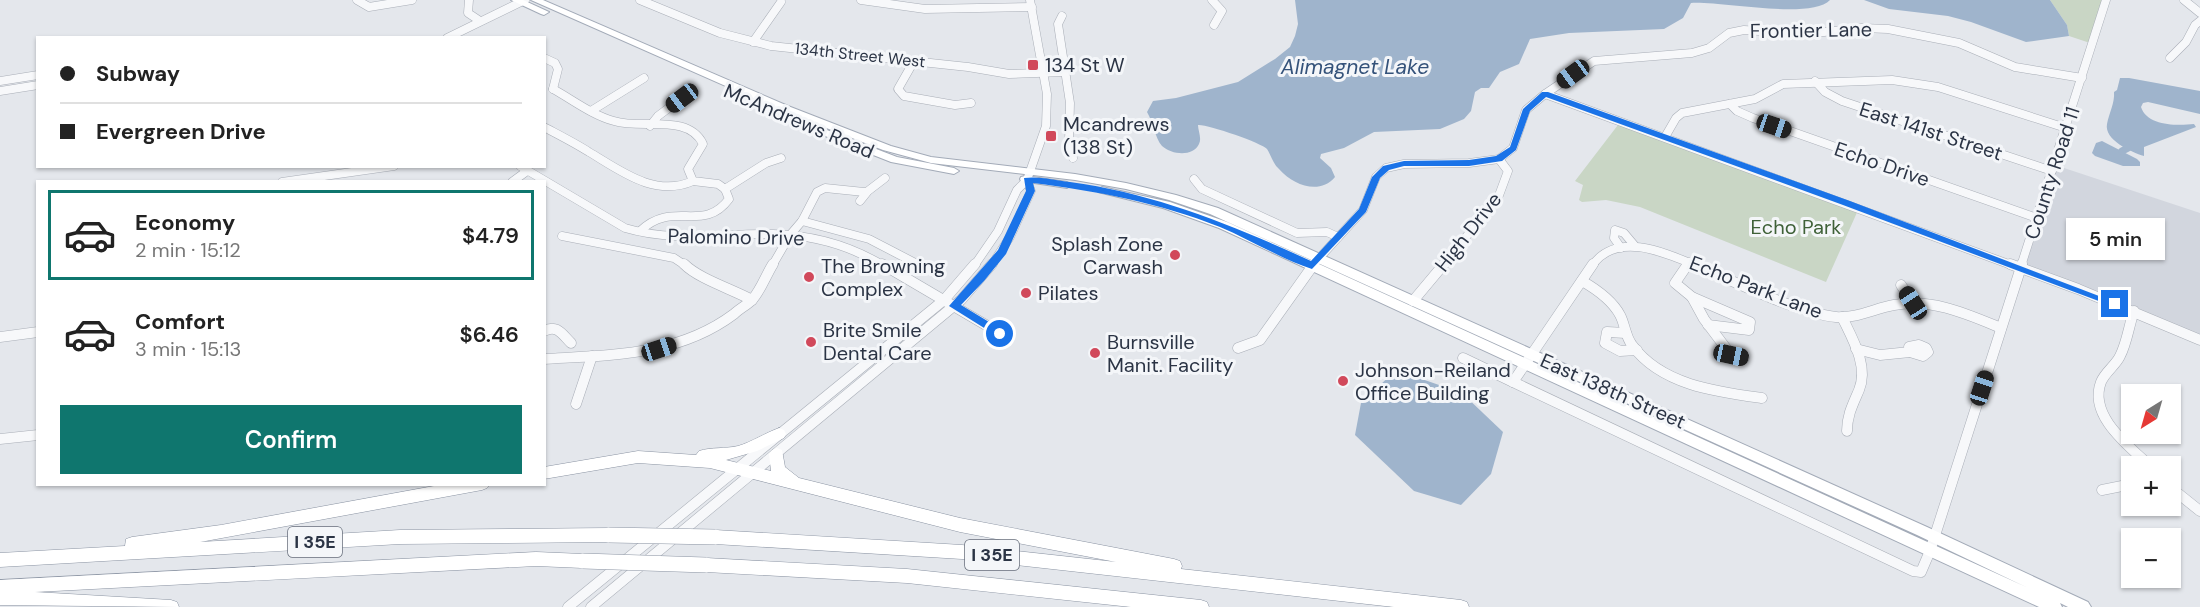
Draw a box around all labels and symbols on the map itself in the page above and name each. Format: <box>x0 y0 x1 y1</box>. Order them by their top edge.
street label: Frontier Lane <box>1750 16 1872 44</box>
street label: 134th Street West <box>794 38 926 72</box>
place label: 134 St W <box>1045 52 1125 78</box>
water label: Alimagnet Lake <box>1280 53 1429 81</box>
car <box>1553 56 1593 92</box>
marker: 134 St W <box>1026 58 1040 72</box>
street label: McAndrews Road <box>720 78 878 164</box>
car <box>662 80 702 116</box>
street label: East 141st Street <box>1856 96 2006 166</box>
street label: County Road 11 <box>2018 103 2086 243</box>
place label: Mcandrews (138 St) <box>1063 111 1169 160</box>
car <box>1754 112 1794 140</box>
marker: Mcandrews (138 St) <box>1044 129 1058 143</box>
street label: Echo Drive <box>1831 136 1933 192</box>
street label: High Drive <box>1429 187 1507 277</box>
park label: Echo Park <box>1751 214 1841 240</box>
callout: 5 min <box>2066 217 2164 259</box>
street label: Palomino Drive <box>667 223 805 251</box>
place label: Splash Zone Carwash <box>1051 231 1163 280</box>
marker: Splash Zone Carwash <box>1168 248 1182 262</box>
street label: Echo Park Lane <box>1686 250 1826 324</box>
place label: The Browning Complex <box>821 253 945 302</box>
marker: The Browning Complex <box>802 270 816 284</box>
place label: Pilates <box>1038 280 1098 306</box>
car <box>1896 283 1930 323</box>
marker: Pilates <box>1019 286 1033 300</box>
route end <box>2101 290 2128 317</box>
place label: Brite Smile Dental Care <box>823 317 932 366</box>
route start <box>986 320 1013 347</box>
place label: Burnsville Manit. Facility <box>1107 329 1233 378</box>
car <box>639 335 679 363</box>
marker: Brite Smile Dental Care <box>804 335 818 349</box>
car <box>1712 342 1750 368</box>
marker: Burnsville Manit. Facility <box>1088 346 1102 360</box>
street label: East 138th Street <box>1536 347 1690 435</box>
place label: Johnson-Reiland Office Building <box>1355 357 1511 406</box>
car <box>1968 368 1996 408</box>
marker: Johnson-Reiland Office Building <box>1336 374 1350 388</box>
north arrow <box>2121 384 2181 444</box>
road number: I 35E <box>288 527 342 557</box>
road number: I 35E <box>965 540 1019 570</box>

